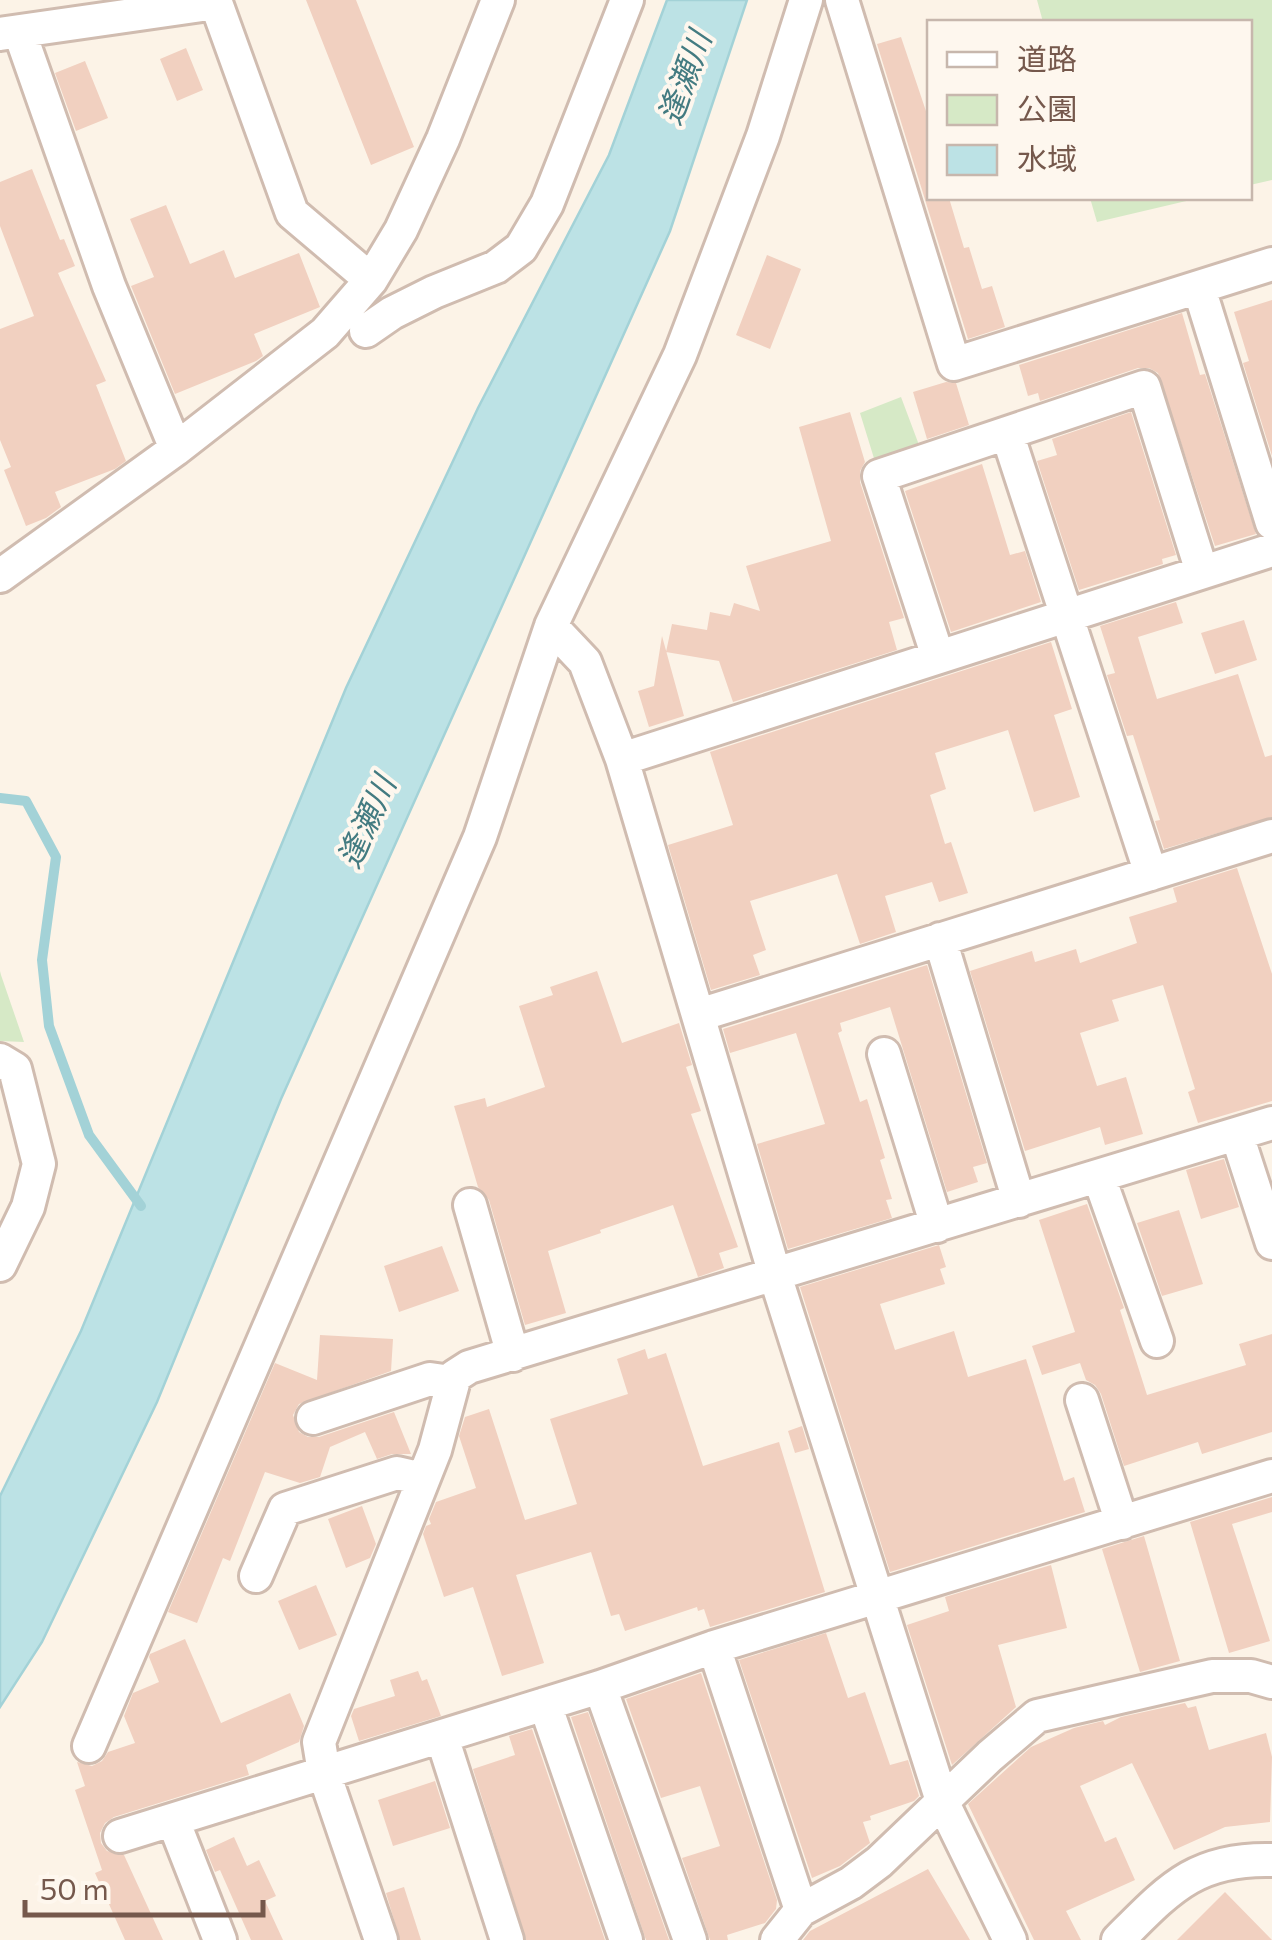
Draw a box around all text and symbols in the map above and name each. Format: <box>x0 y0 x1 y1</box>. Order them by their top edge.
legend <box>927 20 1252 200</box>
water label: 逢瀬川 <box>648 23 719 129</box>
text: 道路 <box>1017 39 1077 76</box>
text: 公園 <box>1017 89 1077 126</box>
text: 水域 <box>1017 139 1077 176</box>
water label: 逢瀬川 <box>327 766 404 873</box>
scale bar <box>25 1855 262 1917</box>
text: 50 m <box>40 1869 109 1906</box>

